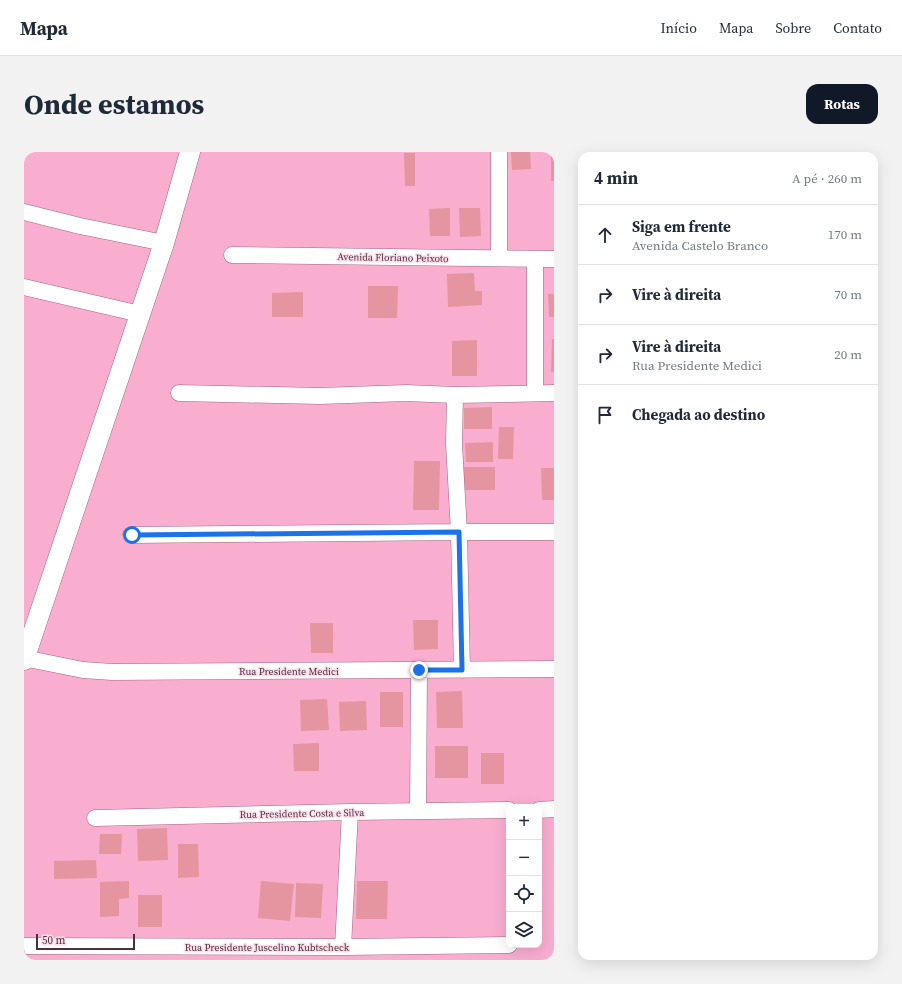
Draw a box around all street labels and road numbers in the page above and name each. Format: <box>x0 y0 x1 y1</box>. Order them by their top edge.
street label: Avenida Floriano Peixoto <box>337 250 449 265</box>
street label: Rua Presidente Medici <box>239 665 339 678</box>
street label: Rua Presidente Costa e Silva <box>240 806 365 821</box>
street label: Rua Presidente Juscelino Kubtscheck <box>185 941 350 954</box>

